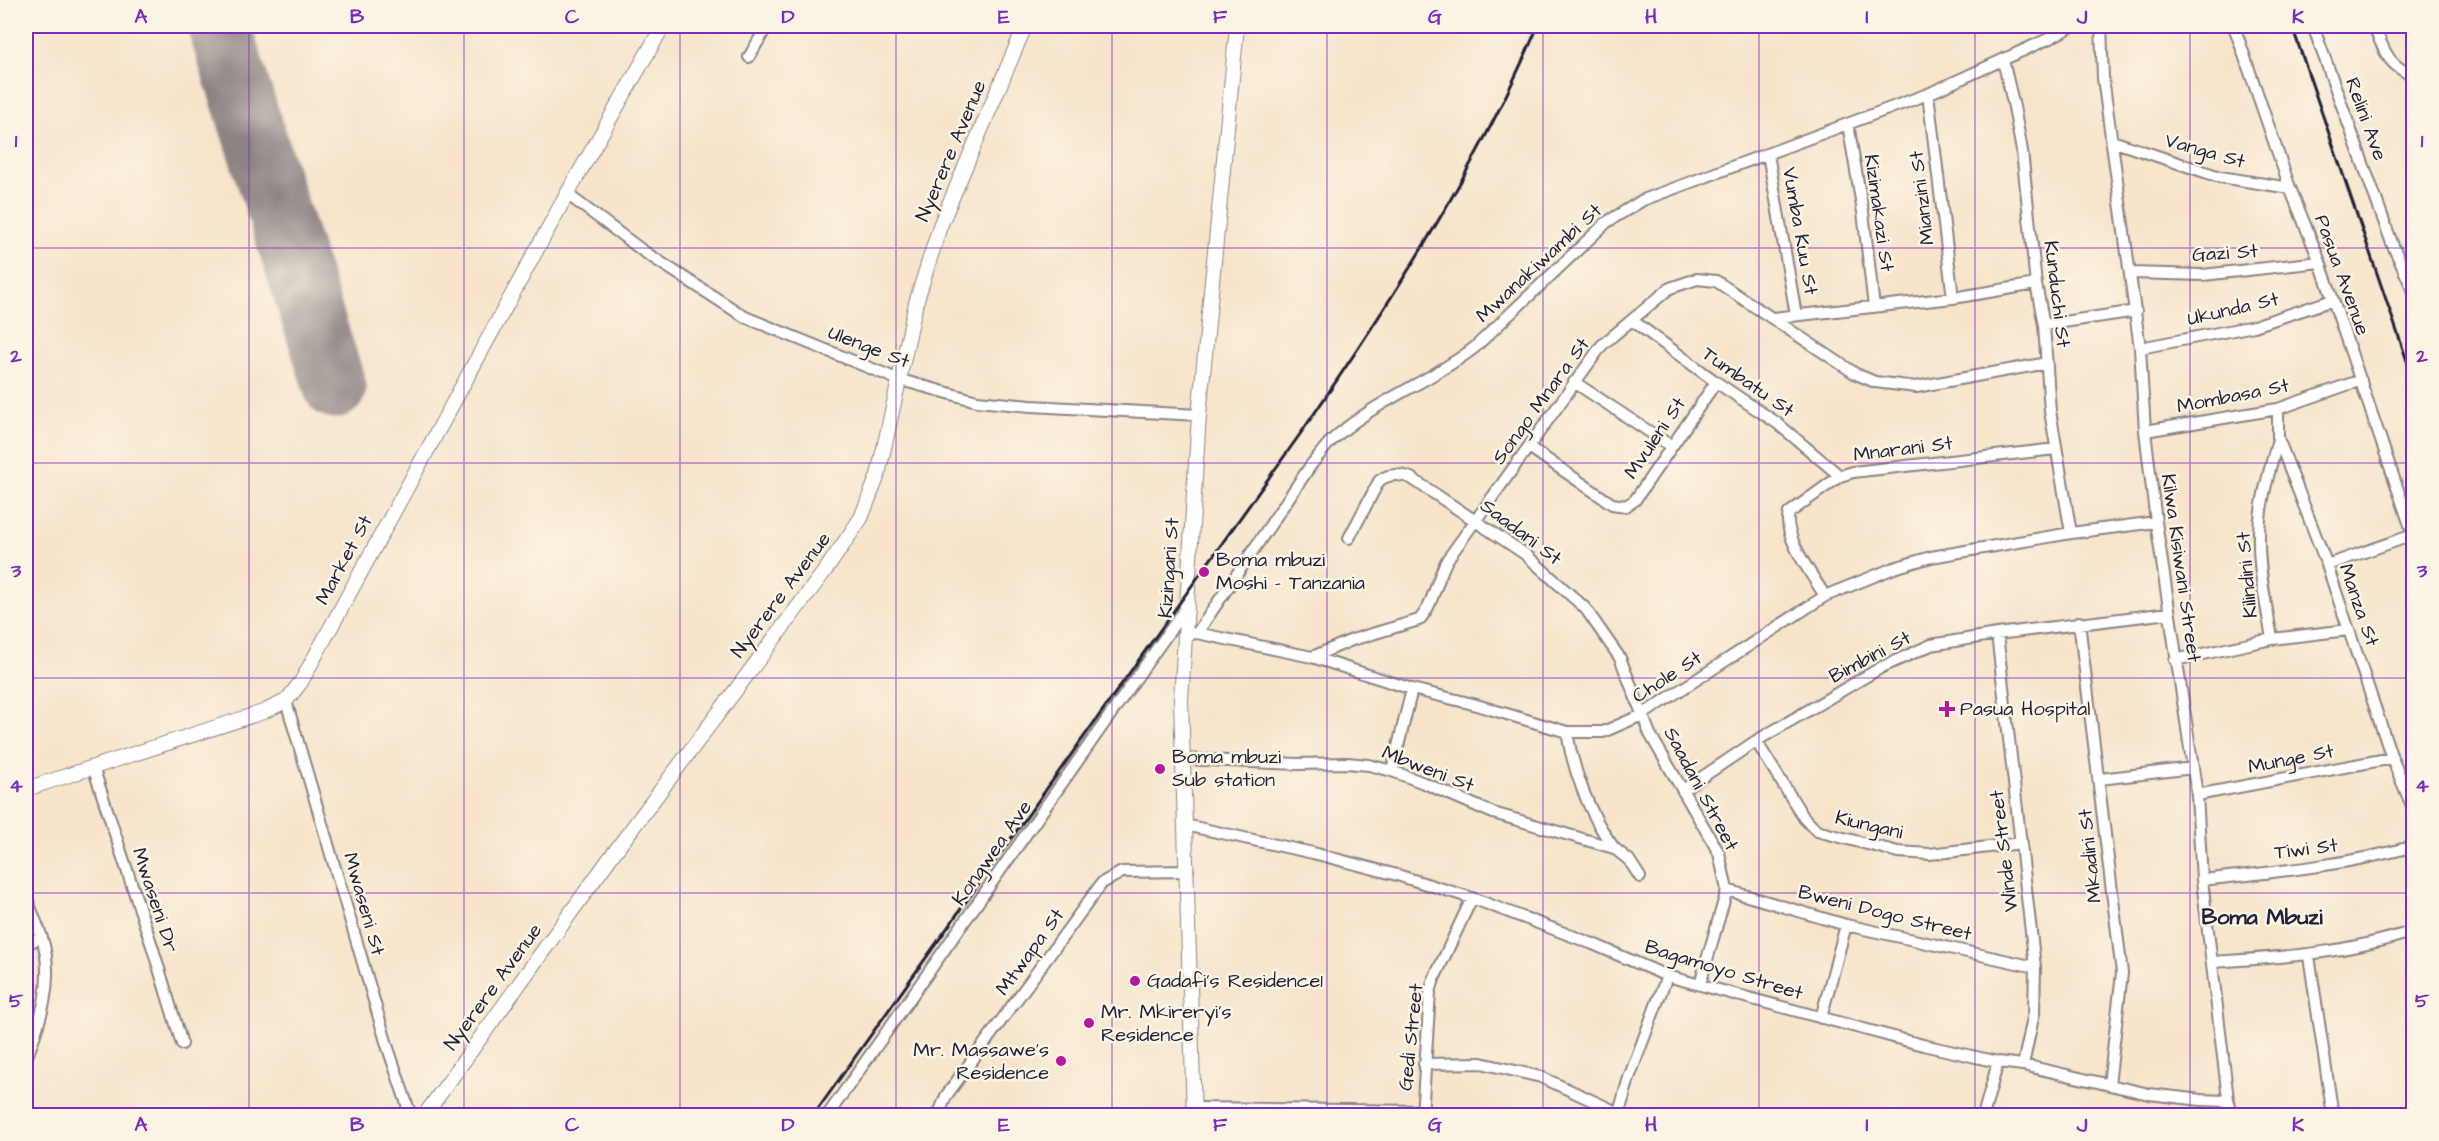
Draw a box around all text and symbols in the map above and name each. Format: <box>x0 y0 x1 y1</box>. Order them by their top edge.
text: A <box>135 3 148 31</box>
text: B <box>350 3 365 31</box>
text: C <box>565 3 580 31</box>
text: D <box>782 3 795 31</box>
text: E <box>998 3 1010 31</box>
text: F <box>1213 3 1228 31</box>
text: G <box>1428 3 1442 31</box>
text: H <box>1645 3 1657 31</box>
text: I <box>1865 3 1869 31</box>
text: J <box>2076 3 2088 31</box>
text: K <box>2292 3 2305 31</box>
street label: Relini Ave <box>2338 74 2394 164</box>
street label: Nyerere Avenue <box>909 76 994 226</box>
street label: Vanga St <box>2161 126 2248 177</box>
text: 1 <box>15 127 18 155</box>
text: 1 <box>2421 127 2424 155</box>
street label: Mianzini St <box>1902 149 1942 247</box>
street label: Kizimakazi St <box>1857 153 1901 273</box>
street label: Vumba Kuu St <box>1775 165 1825 297</box>
street label: Mwanakiwambi St <box>1470 197 1608 329</box>
street label: Pasua Avenue <box>2307 211 2377 339</box>
street label: Gazi St <box>2191 237 2259 269</box>
street label: Kunduchi St <box>2037 239 2077 349</box>
street label: Ukunda St <box>2185 285 2281 333</box>
street label: Ulenge St <box>824 319 914 376</box>
street label: Songo Mnara St <box>1485 332 1597 471</box>
street label: Tumbatu St <box>1696 340 1800 424</box>
text: 2 <box>9 342 22 370</box>
text: 2 <box>2415 342 2428 370</box>
street label: Mombasa St <box>2174 371 2292 421</box>
street label: Mvuleni St <box>1617 392 1693 484</box>
street label: Mnarani St <box>1852 429 1954 469</box>
street label: Kilwa Kisiwani Street <box>2154 472 2208 664</box>
street label: Saadani St <box>1474 492 1568 572</box>
street label: Market St <box>309 510 379 610</box>
street label: Kizingani St <box>1152 517 1187 619</box>
street label: Nyerere Avenue <box>724 526 839 664</box>
street label: Kilindini St <box>2229 531 2265 619</box>
place label: Boma mbuzi Moshi - Tanzania <box>1216 546 1365 597</box>
text: 3 <box>10 557 22 585</box>
text: 3 <box>2416 557 2428 585</box>
street label: Manza St <box>2332 560 2386 650</box>
marker: Boma mbuzi Moshi - Tanzania <box>1197 565 1211 579</box>
street label: Bimbini St <box>1824 624 1916 690</box>
street label: Chole St <box>1627 644 1707 710</box>
place label: Pasua Hospital <box>1960 695 2090 723</box>
marker: Pasua Hospital <box>1938 700 1956 718</box>
street label: Saadani Street <box>1657 722 1745 856</box>
street label: Munge St <box>2246 737 2336 782</box>
street label: Mbweni St <box>1378 739 1478 799</box>
place label: Boma mbuzi Sub station <box>1172 743 1281 794</box>
marker: Boma mbuzi Sub station <box>1153 762 1167 776</box>
text: 4 <box>9 772 23 800</box>
text: 4 <box>2415 772 2429 800</box>
street label: Winde Street <box>1983 788 2025 914</box>
street label: Kongwea Ave <box>945 795 1040 912</box>
street label: Kiungani <box>1832 804 1906 847</box>
street label: Mkadini St <box>2071 808 2109 904</box>
street label: Tiwi St <box>2273 831 2339 867</box>
street label: Mwaseni Dr <box>125 844 185 956</box>
street label: Mwaseni St <box>336 849 392 959</box>
street label: Bweni Dogo Street <box>1795 878 1975 949</box>
district label: Boma Mbuzi <box>2201 902 2323 933</box>
street label: Mtwapa St <box>989 903 1071 1001</box>
street label: Nyerere Avenue <box>437 918 550 1057</box>
street label: Bagamoyo Street <box>1641 933 1806 1008</box>
place label: Gadafi's Residence1 <box>1147 967 1323 995</box>
marker: Gadafi's Residence1 <box>1128 974 1142 988</box>
street label: Gedi Street <box>1391 982 1431 1092</box>
text: 5 <box>9 987 24 1015</box>
text: 5 <box>2415 987 2430 1015</box>
place label: Mr. Mkireryi's Residence <box>1101 998 1231 1049</box>
marker: Mr. Mkireryi's Residence <box>1082 1016 1096 1030</box>
place label: Mr. Massawe's Residence <box>913 1036 1049 1087</box>
marker: Mr. Massawe's Residence <box>1054 1054 1068 1068</box>
text: A <box>135 1111 148 1139</box>
text: B <box>350 1111 365 1139</box>
text: C <box>565 1111 580 1139</box>
text: D <box>782 1111 795 1139</box>
text: E <box>998 1111 1010 1139</box>
text: F <box>1213 1111 1228 1139</box>
text: G <box>1428 1111 1442 1139</box>
text: H <box>1645 1111 1657 1139</box>
text: I <box>1865 1111 1869 1139</box>
text: J <box>2076 1111 2088 1139</box>
text: K <box>2292 1111 2305 1139</box>

